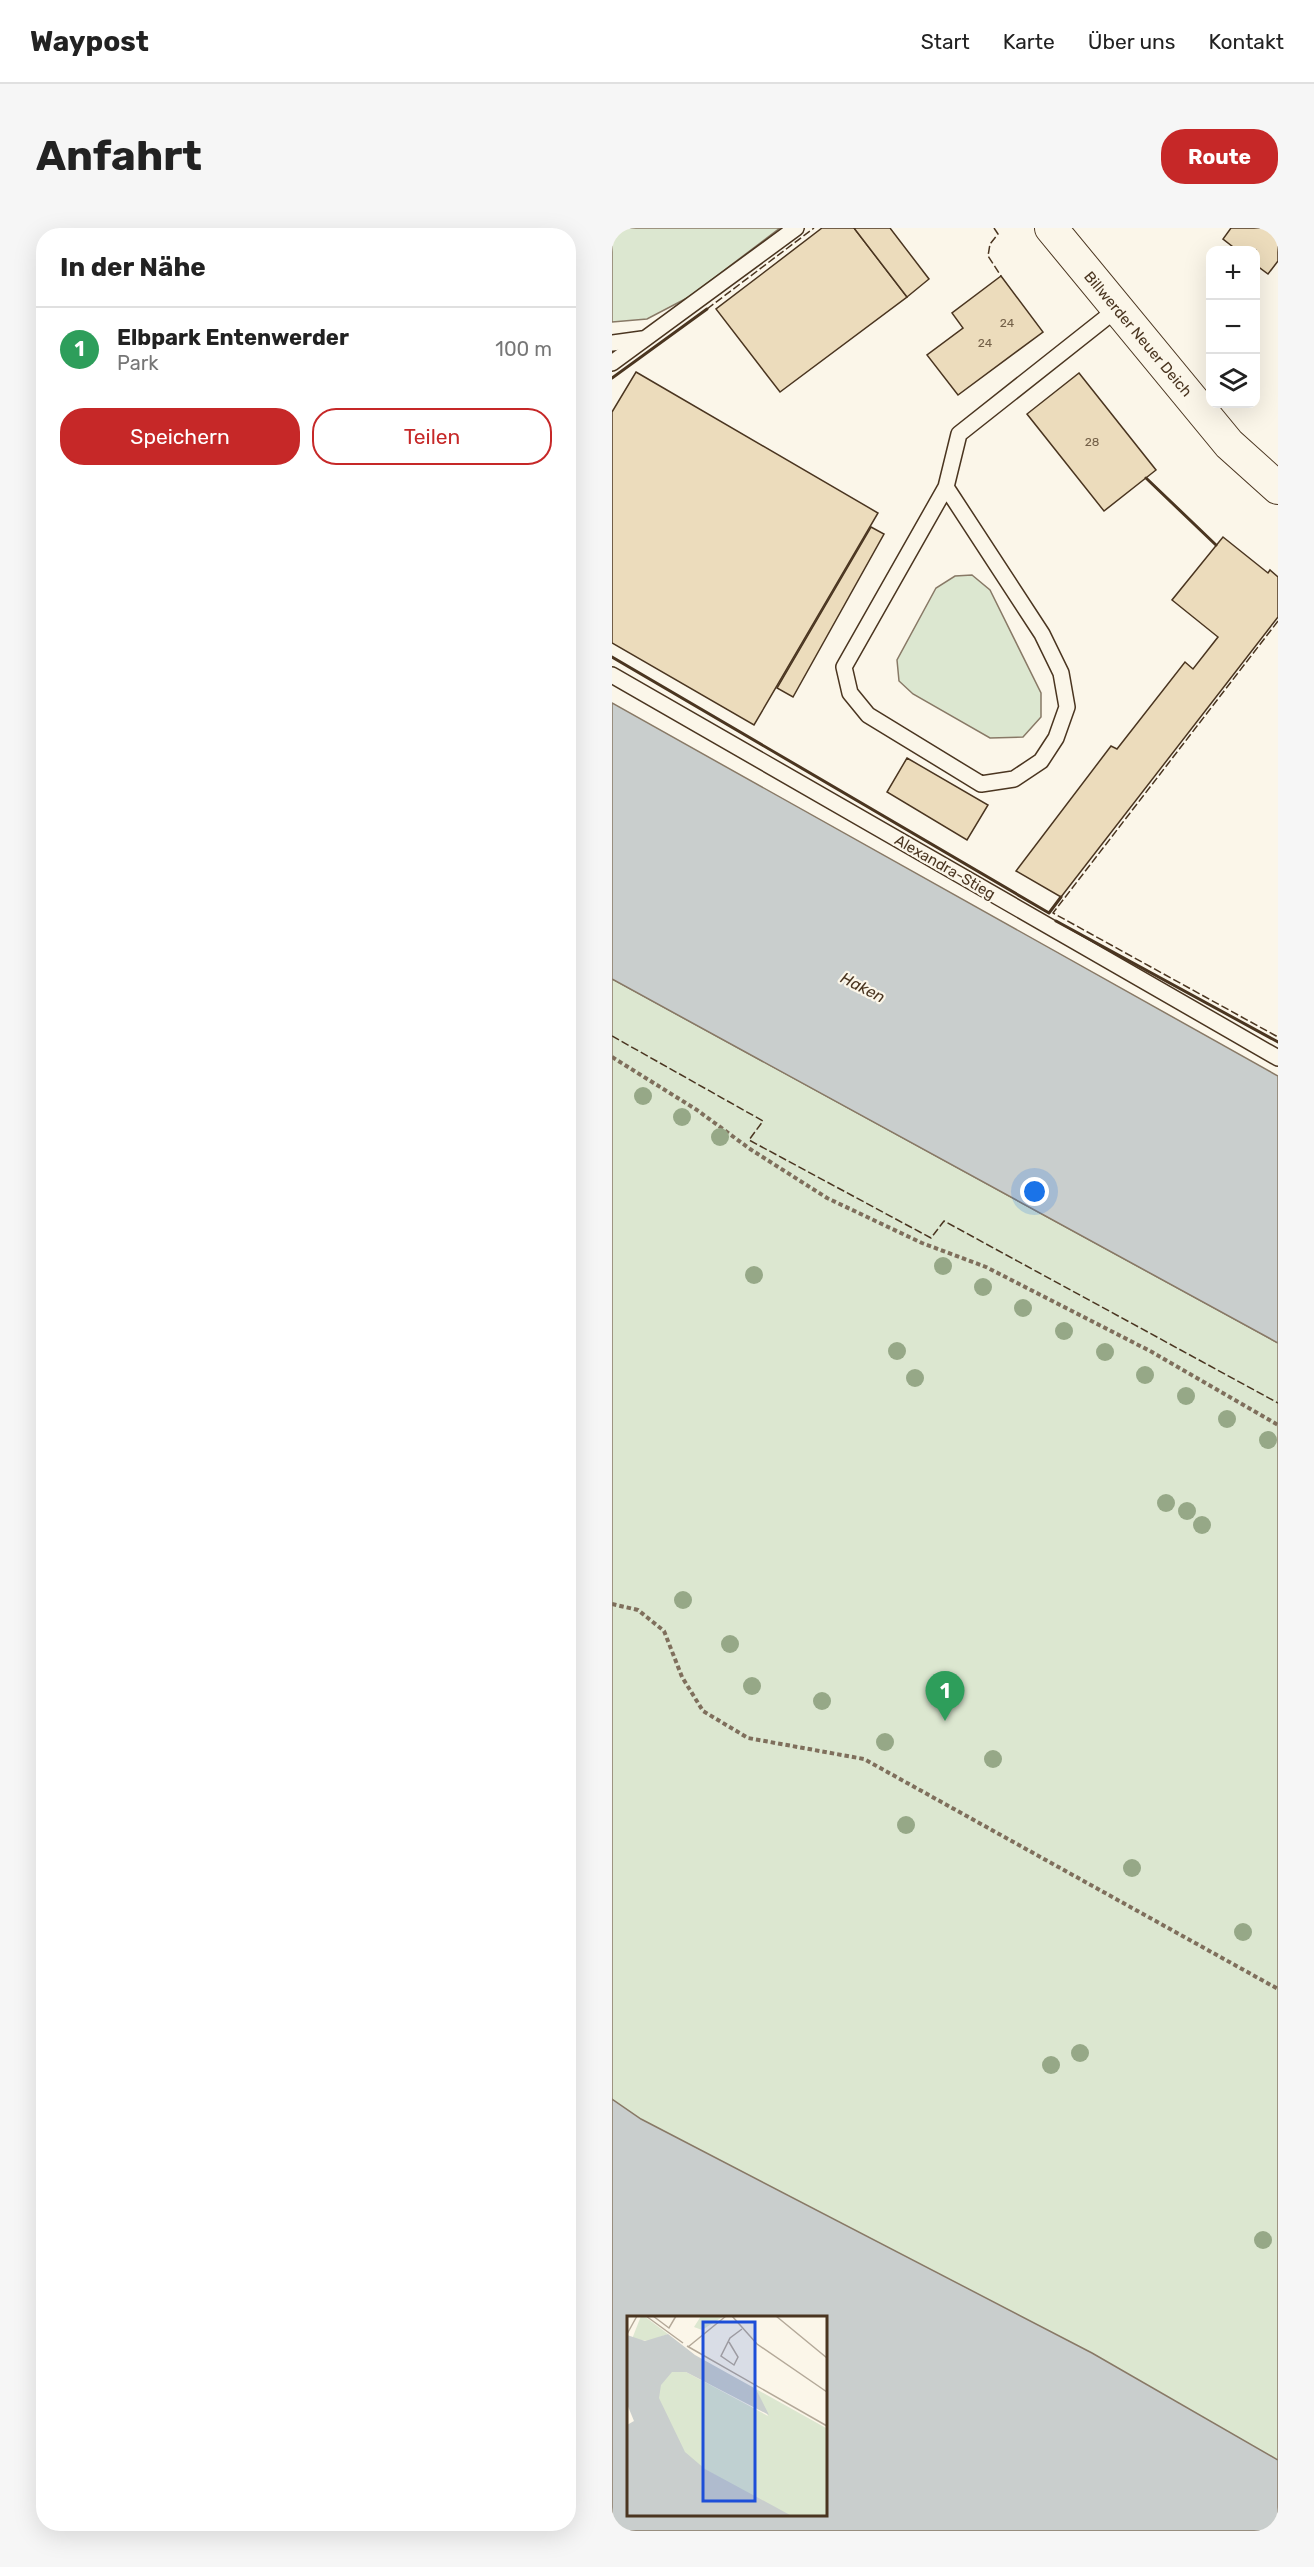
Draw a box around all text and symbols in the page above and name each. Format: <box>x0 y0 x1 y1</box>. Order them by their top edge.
text: Waypost <box>30 25 149 58</box>
text: Start <box>921 29 970 54</box>
text: Karte <box>1003 29 1055 54</box>
text: Über uns <box>1088 29 1176 54</box>
text: Kontakt <box>1209 29 1284 54</box>
button: Route <box>1161 129 1278 184</box>
text: Anfahrt <box>36 131 202 181</box>
map controls <box>1206 246 1260 408</box>
button: + <box>1206 246 1260 300</box>
text: In der Nähe <box>60 252 206 283</box>
street label: Billwerder Neuer Deich <box>1080 268 1196 400</box>
button: − <box>1206 300 1260 354</box>
house number: 24 <box>1000 316 1015 330</box>
text: Elbpark Entenwerder <box>117 324 349 351</box>
house number: 24 <box>978 336 993 350</box>
text: 1 <box>75 337 84 361</box>
text: 100 m <box>495 337 552 361</box>
text: Park <box>117 351 159 375</box>
button: layers <box>1206 354 1260 408</box>
button: Speichern <box>60 408 300 465</box>
button: Teilen <box>312 408 552 465</box>
house number: 28 <box>1085 435 1099 449</box>
street label: Alexandra-Stieg <box>891 831 999 903</box>
water label: Haken <box>837 968 888 1007</box>
your location <box>1020 1177 1049 1206</box>
pin: 1 <box>926 1672 964 1721</box>
inset map <box>627 2316 826 2516</box>

